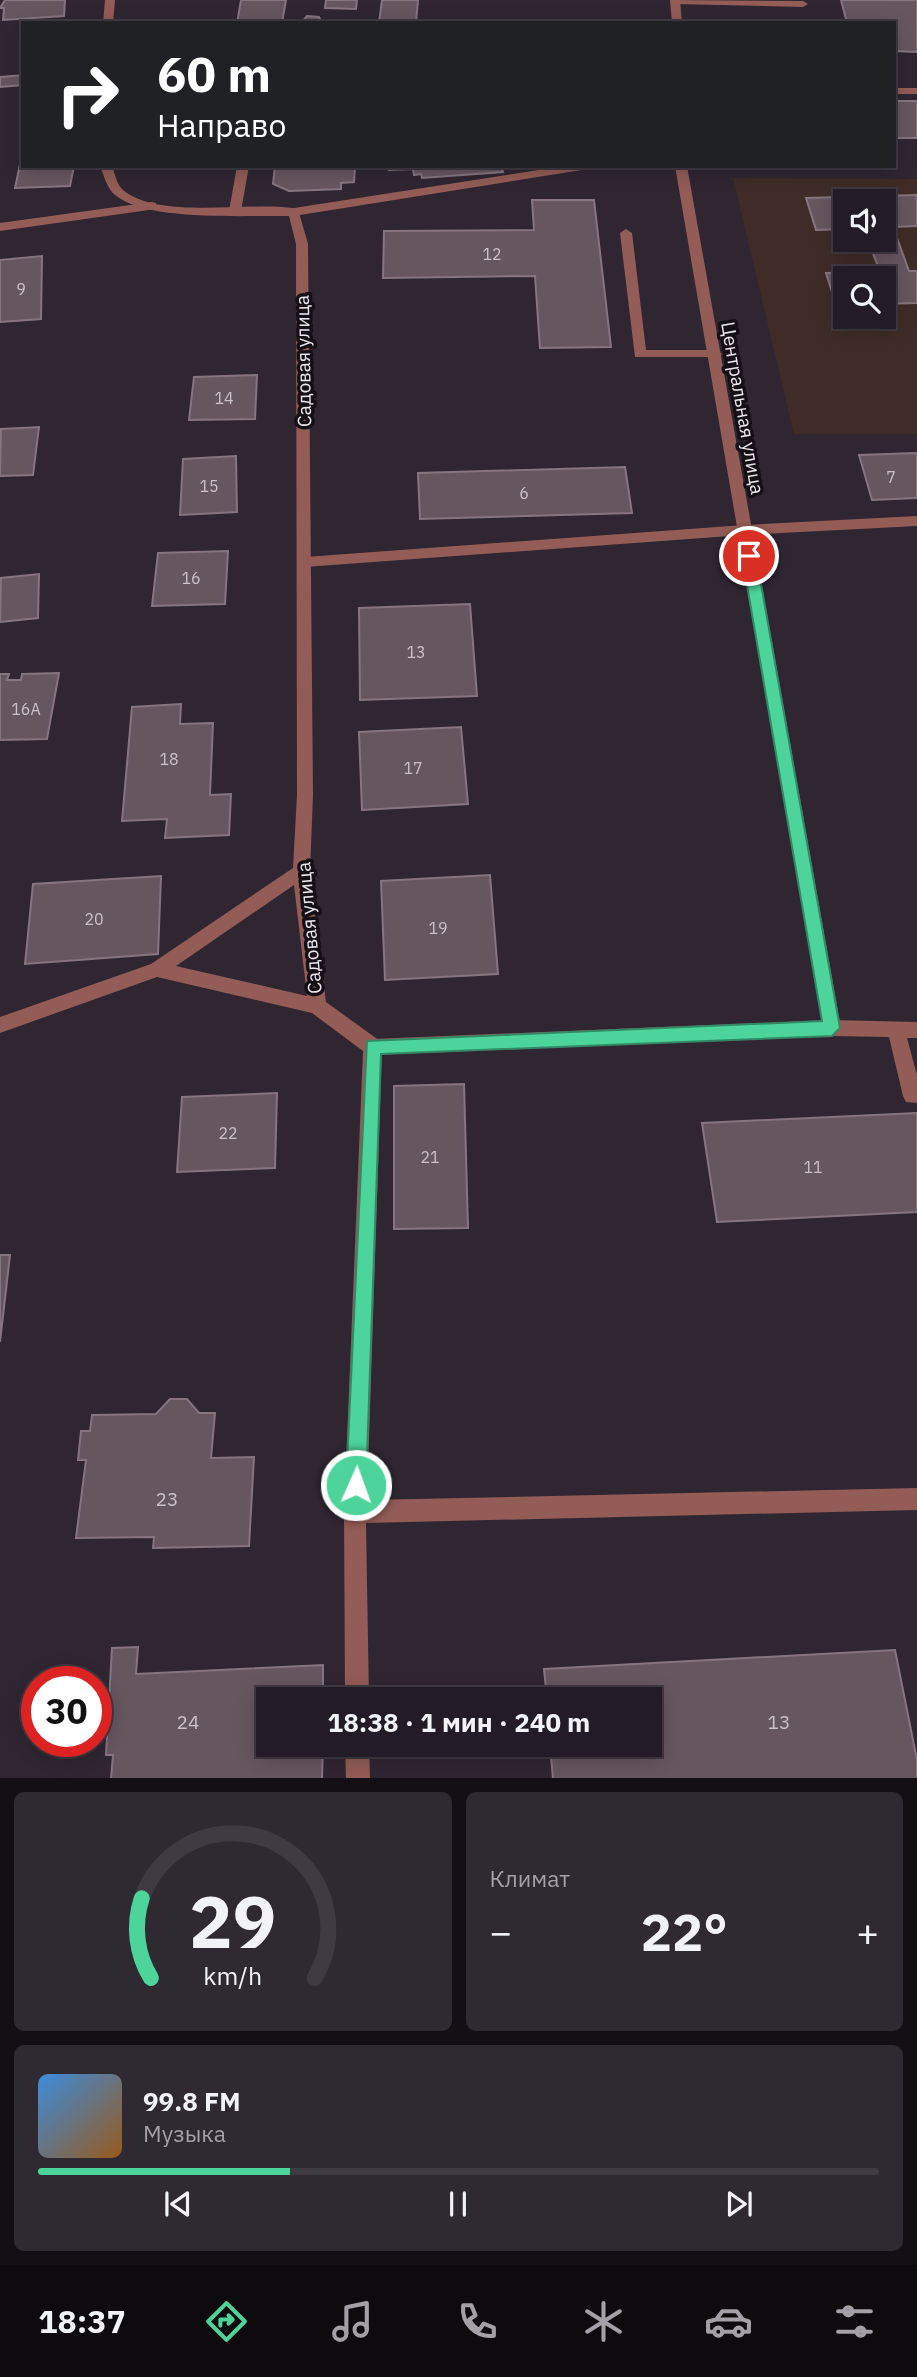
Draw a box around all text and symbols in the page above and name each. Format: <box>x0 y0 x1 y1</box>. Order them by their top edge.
text: 60 m <box>157 42 271 105</box>
icon: right <box>42 49 133 140</box>
text: Направо <box>157 104 286 146</box>
map controls <box>833 189 896 329</box>
button: sound <box>833 189 896 252</box>
house number: 12 <box>482 244 502 264</box>
button: search <box>833 266 896 329</box>
house number: 9 <box>16 279 26 299</box>
street label: Садовая улица <box>290 295 316 427</box>
street label: Центральная улица <box>716 320 770 496</box>
house number: 14 <box>214 388 234 408</box>
house number: 7 <box>886 467 896 487</box>
house number: 15 <box>199 476 219 496</box>
house number: 6 <box>519 483 529 503</box>
pin <box>719 526 779 586</box>
icon: arrive <box>730 537 768 575</box>
house number: 16 <box>181 568 201 588</box>
house number: 13 <box>406 642 426 662</box>
house number: 16А <box>11 699 41 719</box>
house number: 18 <box>159 749 179 769</box>
house number: 17 <box>403 758 423 778</box>
street label: Садовая улица <box>291 861 327 995</box>
house number: 20 <box>84 909 104 929</box>
house number: 19 <box>428 918 448 938</box>
house number: 22 <box>218 1123 238 1143</box>
house number: 21 <box>420 1147 440 1167</box>
house number: 11 <box>803 1157 823 1177</box>
position arrow <box>319 1448 393 1522</box>
house number: 23 <box>156 1487 178 1511</box>
speed limit sign: 30 <box>21 1666 112 1757</box>
text: 18:38 · 1 мин · 240 m <box>328 1705 590 1739</box>
house number: 24 <box>177 1710 199 1734</box>
house number: 13 <box>768 1710 790 1734</box>
text: Климат <box>490 1863 570 1893</box>
text: 29 <box>189 1873 276 1968</box>
text: 22° <box>641 1898 728 1965</box>
text: − <box>490 1907 512 1956</box>
text: + <box>856 1907 879 1956</box>
text: km/h <box>203 1958 262 1991</box>
text: 99.8 FM <box>143 2084 241 2118</box>
text: Музыка <box>143 2118 226 2148</box>
icon: previous <box>159 2185 197 2223</box>
icon: pause <box>439 2185 477 2223</box>
icon: next <box>720 2185 758 2223</box>
icon: directions <box>202 2297 251 2346</box>
icon: music <box>328 2297 377 2346</box>
icon: phone <box>453 2297 502 2346</box>
icon: climate <box>579 2297 628 2346</box>
icon: car <box>704 2297 753 2346</box>
icon: filters <box>830 2297 879 2346</box>
text: 18:37 <box>38 2300 126 2342</box>

